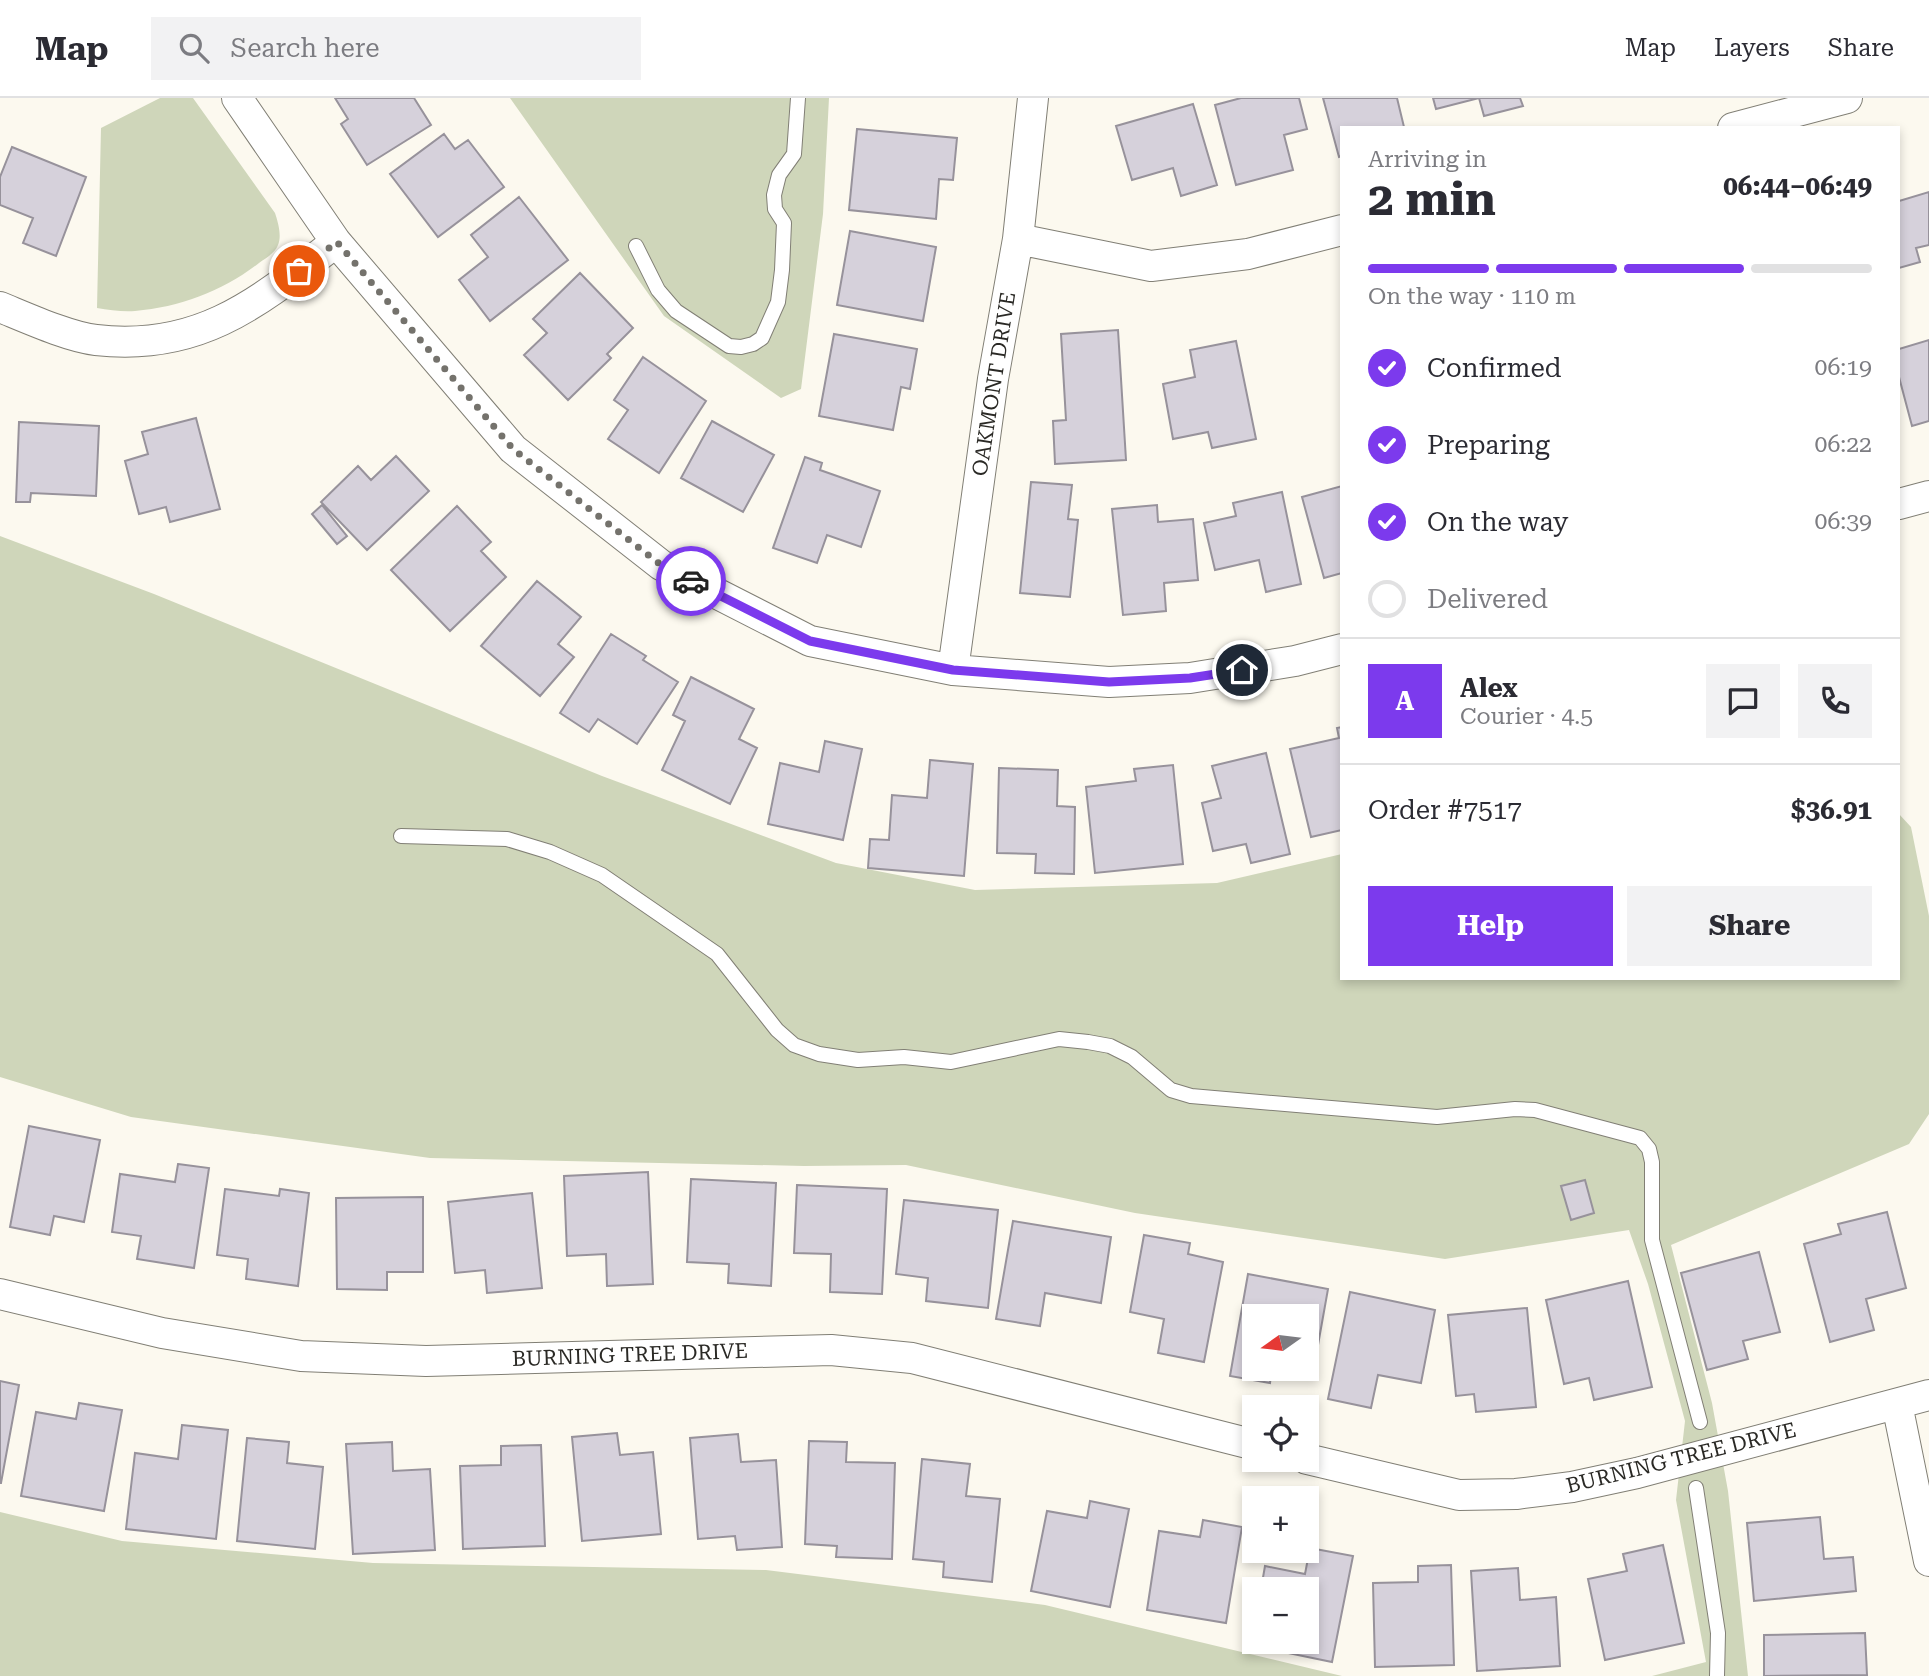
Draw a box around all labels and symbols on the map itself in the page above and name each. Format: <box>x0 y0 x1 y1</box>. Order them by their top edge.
pin <box>269 241 329 301</box>
street label: OAKMONT DRIVE <box>968 290 1020 478</box>
courier <box>656 546 726 616</box>
pin <box>1212 640 1272 700</box>
north arrow <box>1242 1304 1320 1381</box>
street label: BURNING TREE DRIVE <box>512 1339 748 1371</box>
street label: BURNING TREE DRIVE <box>1564 1418 1798 1498</box>

